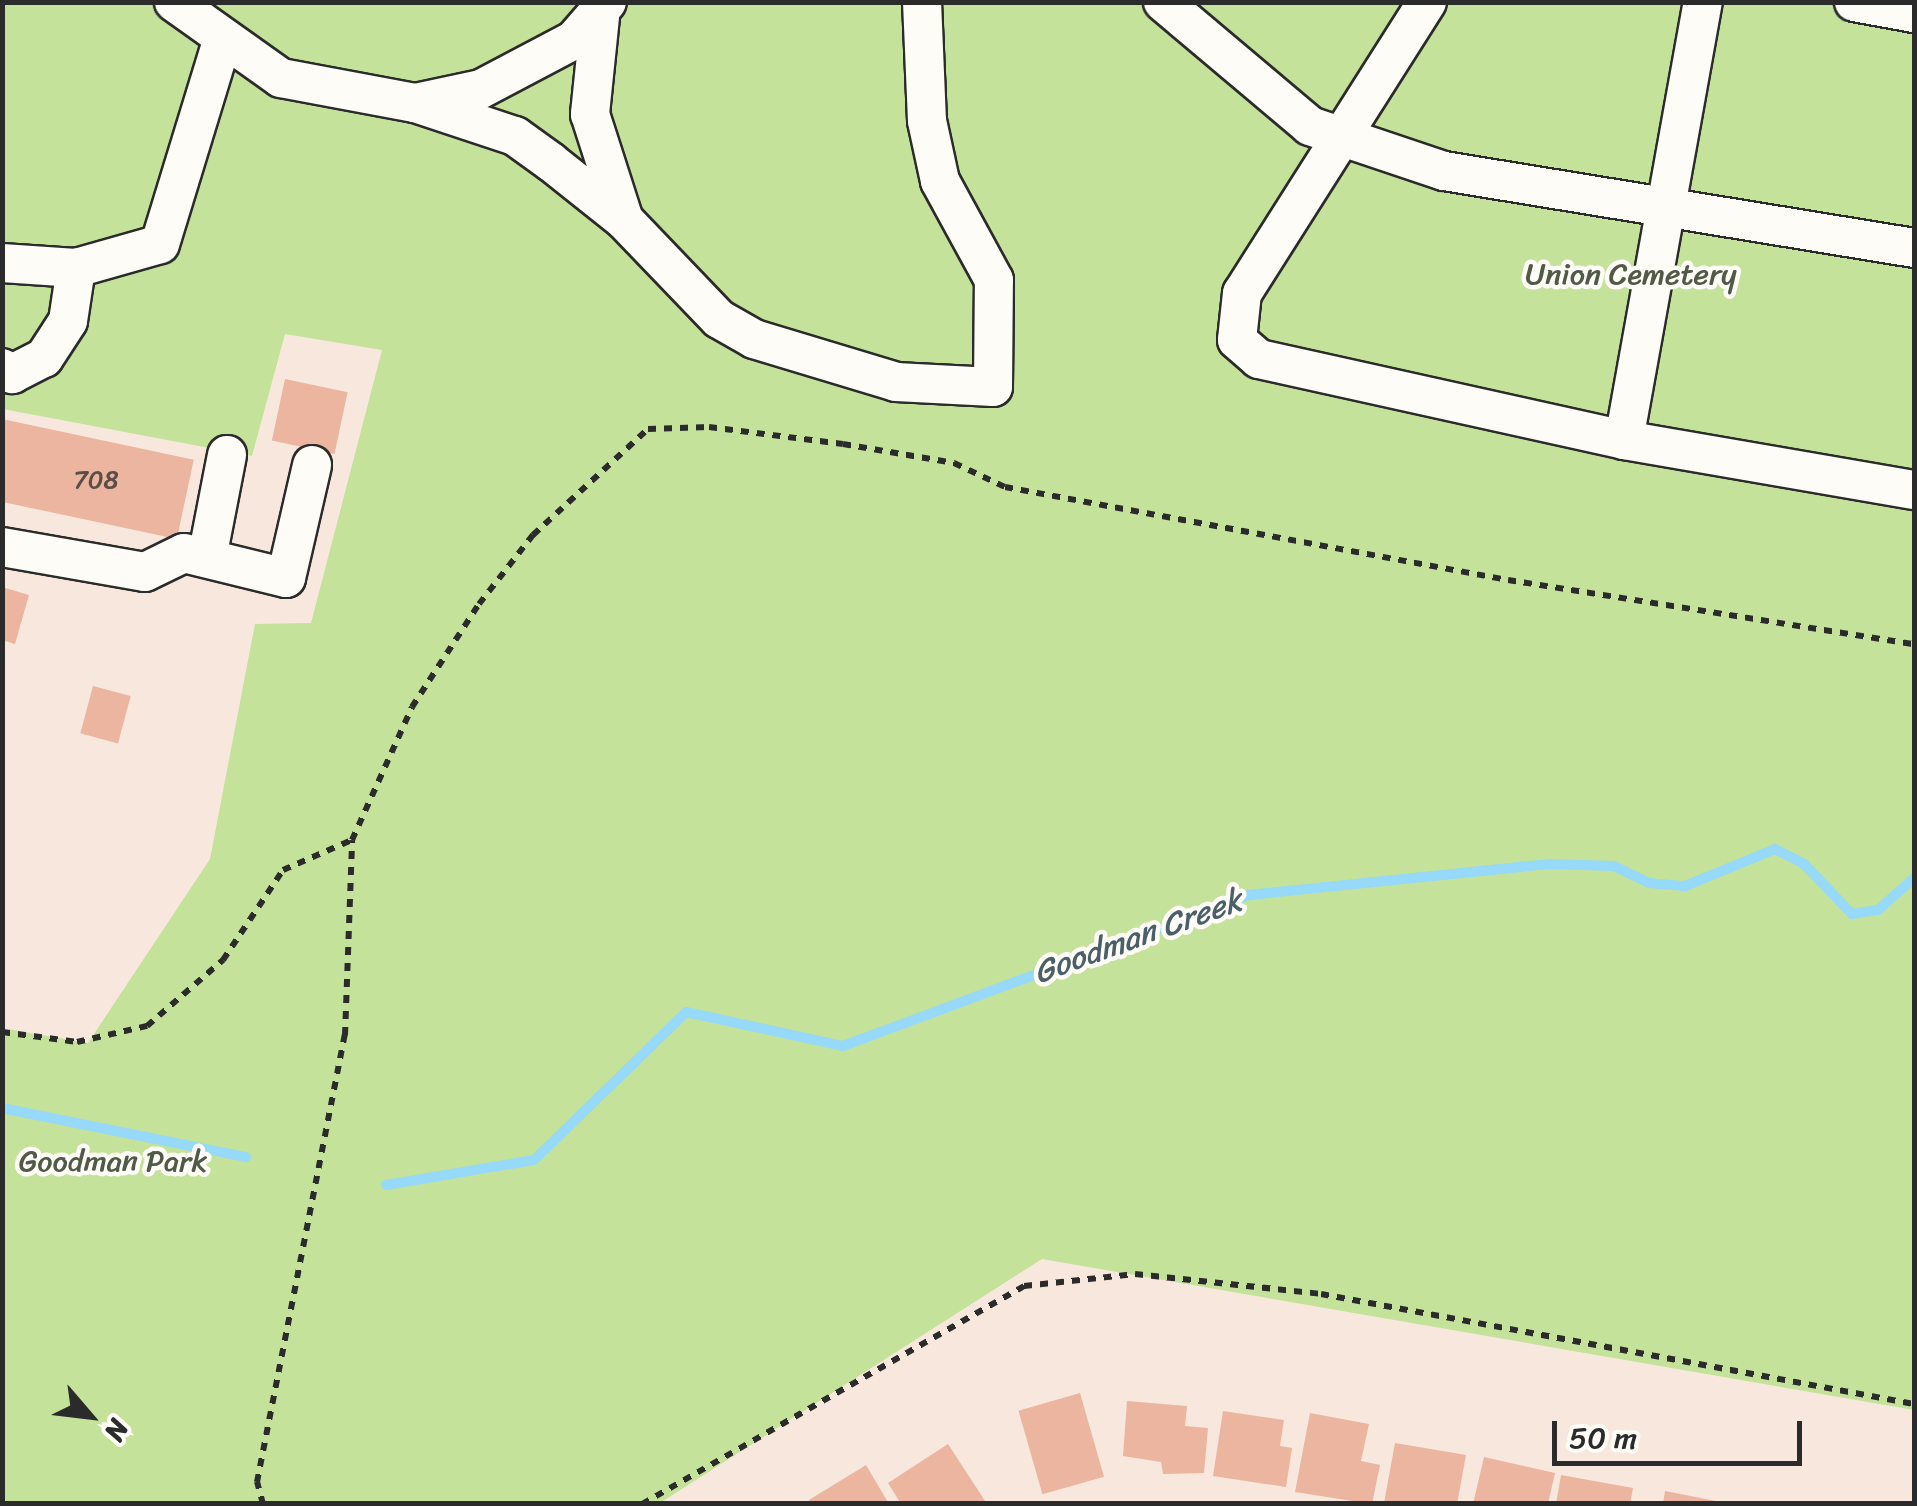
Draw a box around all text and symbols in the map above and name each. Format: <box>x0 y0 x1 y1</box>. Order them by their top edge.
park label: Union Cemetery <box>1525 256 1737 292</box>
house number: 708 <box>73 465 119 495</box>
water label: Goodman Creek <box>1029 882 1247 992</box>
park label: Goodman Park <box>19 1143 207 1179</box>
north arrow <box>40 1366 140 1466</box>
scale bar <box>1557 1401 1807 1463</box>
text: N <box>91 1410 143 1450</box>
text: 50 m <box>1569 1411 1637 1465</box>

